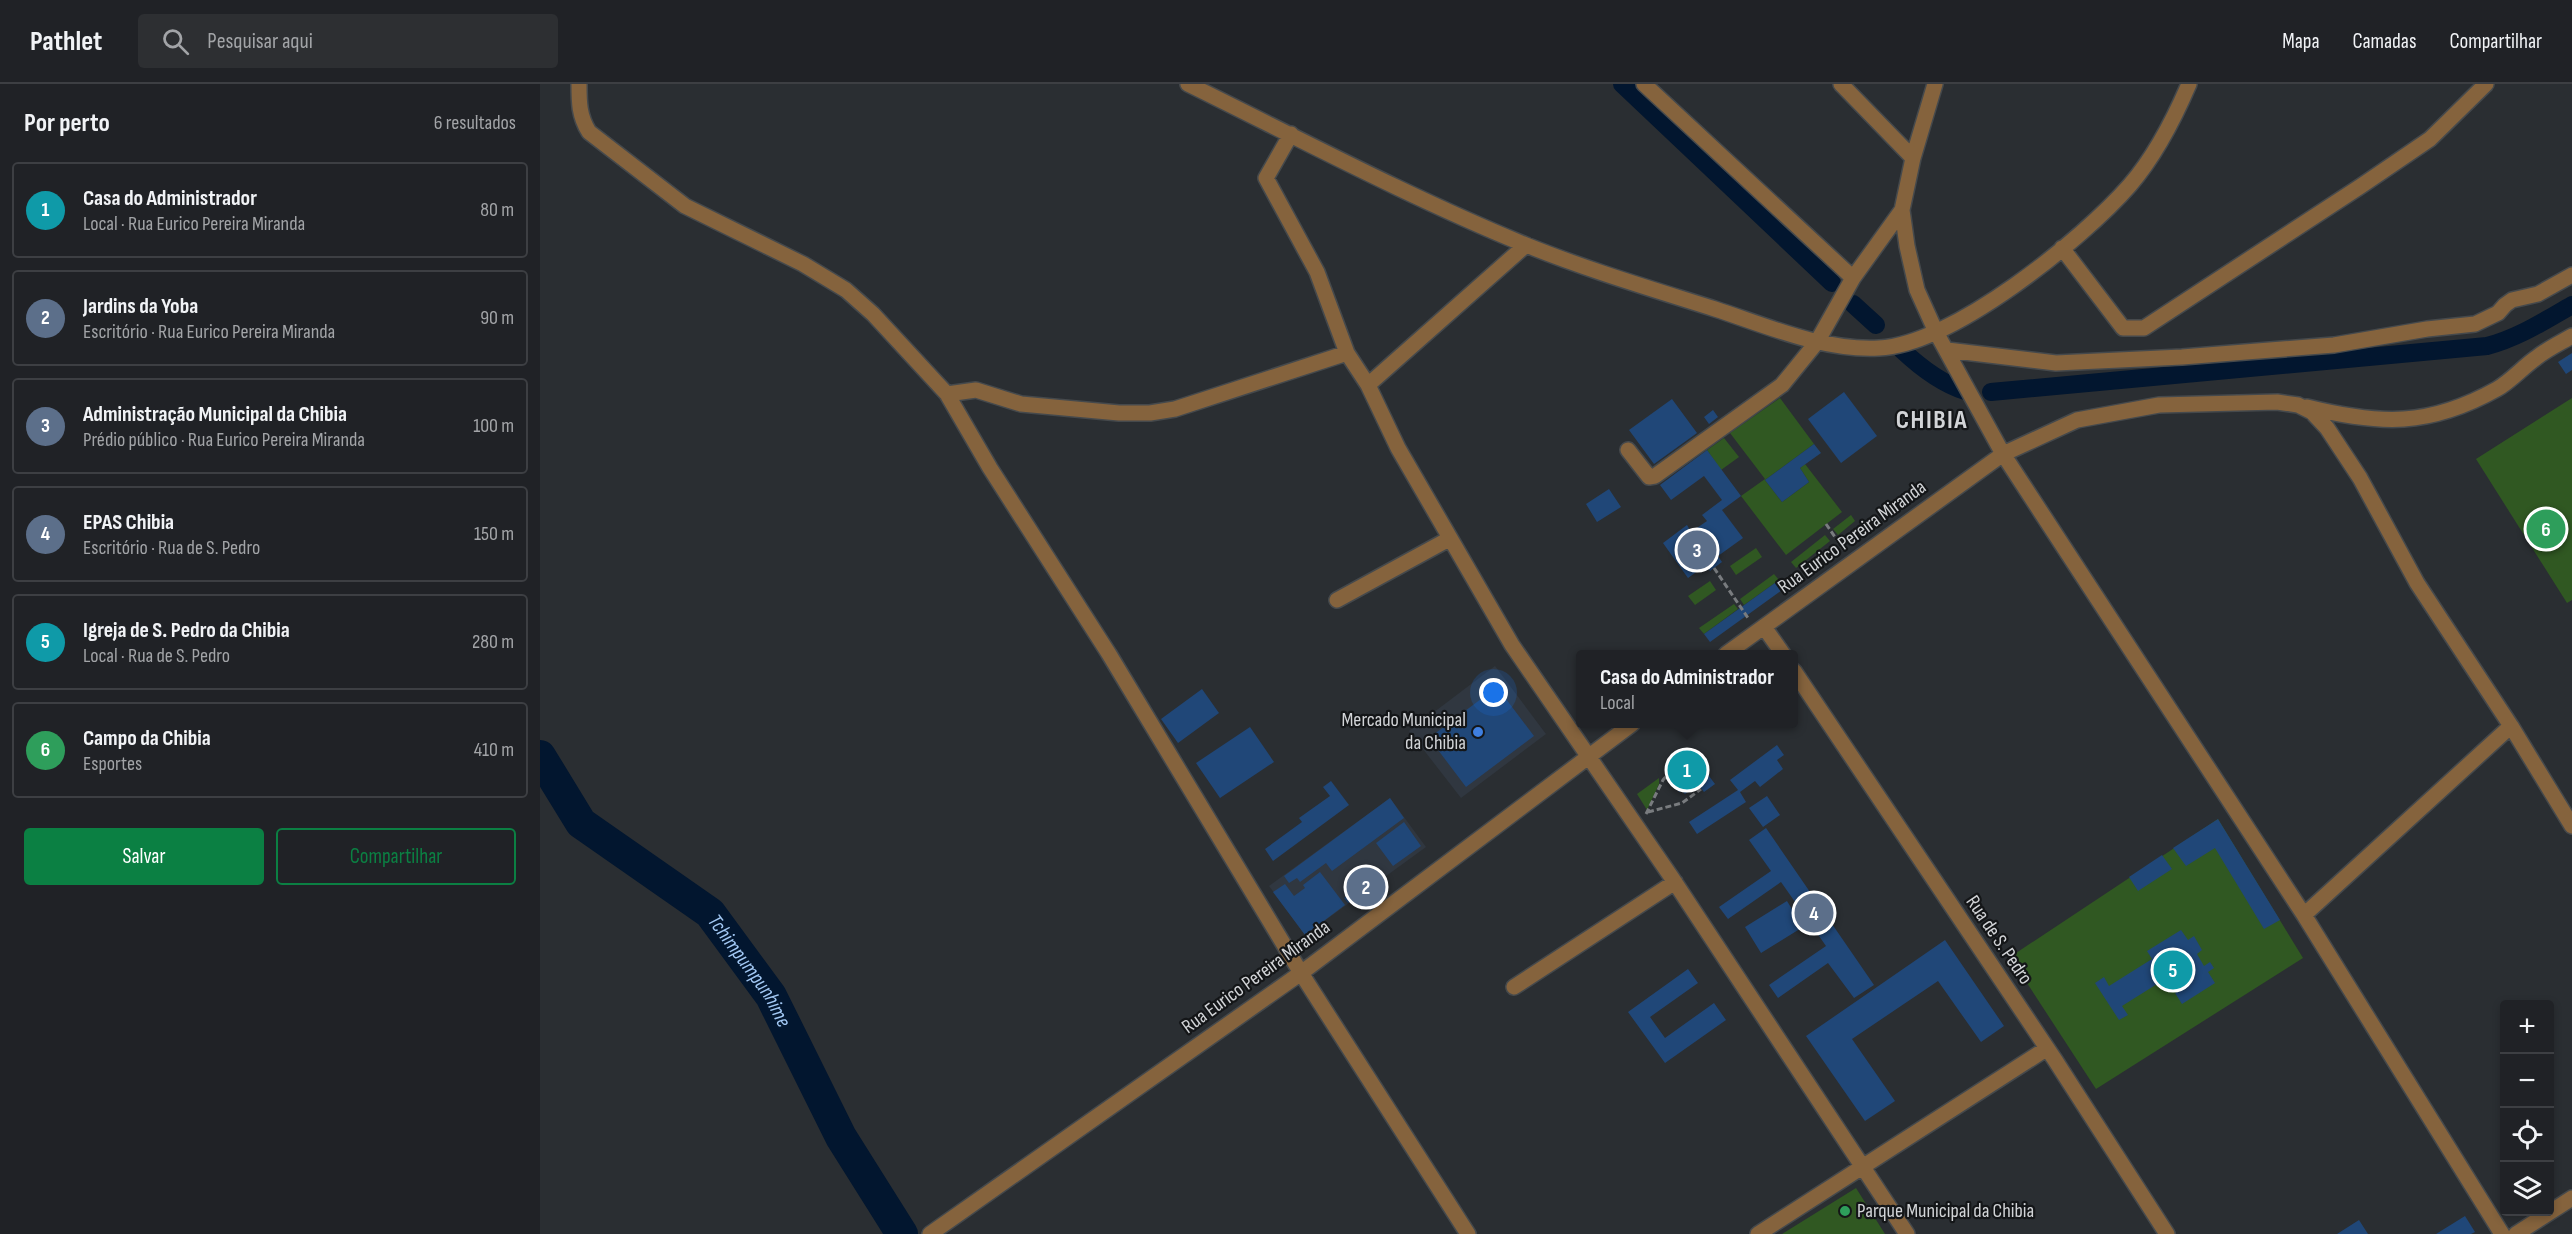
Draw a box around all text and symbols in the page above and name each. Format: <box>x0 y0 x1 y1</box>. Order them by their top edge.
search box <box>138 14 558 68</box>
text: Pathlet <box>30 25 102 58</box>
icon: search <box>159 25 192 58</box>
text: Pesquisar aqui <box>207 28 313 55</box>
text: Mapa <box>2282 29 2320 54</box>
text: Camadas <box>2353 29 2416 54</box>
text: Compartilhar <box>2449 29 2542 54</box>
text: Por perto <box>24 108 110 139</box>
text: 6 resultados <box>434 111 516 135</box>
text: Casa do Administrador <box>83 185 257 212</box>
text: 1 <box>42 198 49 222</box>
text: 80 m <box>480 198 514 222</box>
text: Local · Rua Eurico Pereira Miranda <box>83 212 305 236</box>
text: Jardins da Yoba <box>83 293 198 320</box>
text: 2 <box>41 306 50 330</box>
text: 90 m <box>480 306 514 330</box>
text: Escritório · Rua Eurico Pereira Miranda <box>83 320 335 344</box>
text: Administração Municipal da Chibia <box>83 401 347 428</box>
district label: CHIBIA <box>1896 405 1968 436</box>
text: 3 <box>41 414 50 438</box>
text: 100 m <box>473 414 514 438</box>
text: Prédio público · Rua Eurico Pereira Miranda <box>83 428 365 452</box>
street label: Rua Eurico Pereira Miranda <box>1773 475 1931 599</box>
pin: 6 <box>2526 506 2566 552</box>
text: EPAS Chibia <box>83 509 174 536</box>
text: 4 <box>41 522 50 546</box>
text: 150 m <box>474 522 514 546</box>
pin: 3 <box>1678 528 1716 572</box>
text: Escritório · Rua de S. Pedro <box>83 536 260 560</box>
text: Igreja de S. Pedro da Chibia <box>83 617 290 644</box>
text: 5 <box>41 630 50 654</box>
text: 280 m <box>472 630 514 654</box>
text: Local · Rua de S. Pedro <box>83 644 230 668</box>
popup <box>1576 650 1798 728</box>
text: Casa do Administrador <box>1600 664 1774 691</box>
your location <box>1479 678 1508 707</box>
text: Local <box>1600 691 1635 715</box>
place label: Mercado Municipal da Chibia <box>1341 708 1466 755</box>
text: Campo da Chibia <box>83 725 211 752</box>
marker: Mercado Municipal da Chibia <box>1471 725 1485 739</box>
text: 6 <box>41 738 50 762</box>
text: 410 m <box>474 738 514 762</box>
pin: 1 <box>1668 748 1706 792</box>
text: Esportes <box>83 752 142 776</box>
button: Salvar <box>24 828 264 885</box>
button: Compartilhar <box>276 828 516 885</box>
pin: 2 <box>1346 864 1386 910</box>
pin: 4 <box>1794 890 1834 936</box>
street label: Rua de S. Pedro <box>1961 891 2037 989</box>
water label: Tchimpumpunhime <box>703 909 797 1031</box>
street label: Rua Eurico Pereira Miranda <box>1177 915 1335 1039</box>
pin: 5 <box>2154 948 2192 992</box>
map controls <box>2500 1000 2554 1216</box>
button: + <box>2500 1000 2554 1054</box>
button: − <box>2500 1054 2554 1108</box>
button: locate <box>2500 1108 2554 1162</box>
button: layers <box>2500 1162 2554 1216</box>
place label: Parque Municipal da Chibia <box>1857 1199 2034 1223</box>
marker: Parque Municipal da Chibia <box>1838 1204 1852 1218</box>

